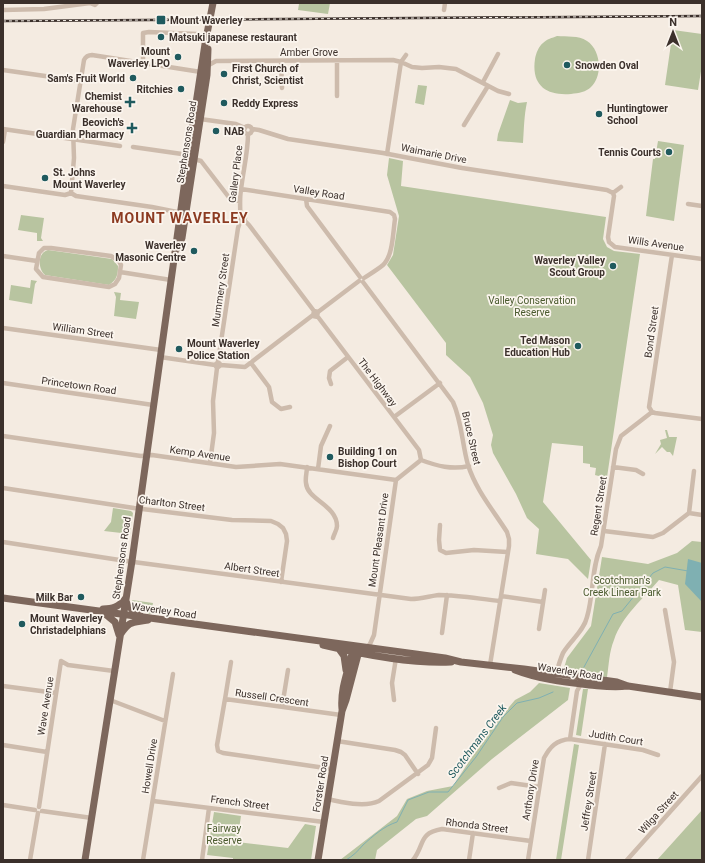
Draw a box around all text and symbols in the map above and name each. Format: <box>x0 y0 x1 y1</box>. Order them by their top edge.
north arrow <box>653 12 693 52</box>
marker: Mount Waverley <box>155 14 167 26</box>
place label: Mount Waverley <box>170 15 243 26</box>
text: N <box>669 16 677 29</box>
marker: Matsuki japanese restaurant <box>156 32 166 42</box>
place label: Matsuki japanese restaurant <box>169 32 298 43</box>
place label: Mount Waverley LPO <box>108 46 171 69</box>
street label: Amber Grove <box>280 47 338 58</box>
marker: Mount Waverley LPO <box>173 52 183 62</box>
marker: Snowden Oval <box>562 60 572 70</box>
place label: Snowden Oval <box>575 60 639 71</box>
place label: First Church of Christ, Scientist <box>232 63 304 87</box>
marker: First Church of Christ, Scientist <box>219 69 229 79</box>
place label: Sam's Fruit World <box>47 73 125 84</box>
marker: Sam's Fruit World <box>128 73 138 83</box>
place label: Ritchies <box>137 84 173 95</box>
marker: Ritchies <box>176 84 186 94</box>
place label: Chemist Warehouse <box>72 91 123 114</box>
marker: Chemist Warehouse <box>125 97 135 107</box>
marker: Reddy Express <box>219 98 229 108</box>
place label: Reddy Express <box>232 98 298 109</box>
street label: Stephensons Road <box>175 100 198 184</box>
place label: Huntingtower School <box>607 103 668 126</box>
marker: Huntingtower School <box>594 109 604 119</box>
place label: Beovich's Guardian Pharmacy <box>36 117 125 140</box>
marker: Beovich's Guardian Pharmacy <box>127 123 137 133</box>
marker: NAB <box>211 126 221 136</box>
place label: NAB <box>224 126 244 137</box>
street label: Waimarie Drive <box>400 142 468 165</box>
street label: Gallery Place <box>227 145 244 203</box>
place label: Tennis Courts <box>598 147 661 158</box>
marker: Tennis Courts <box>664 147 674 157</box>
place label: St. Johns Mount Waverley <box>53 167 126 190</box>
marker: St. Johns Mount Waverley <box>40 173 50 183</box>
street label: Valley Road <box>292 183 345 202</box>
district label: MOUNT WAVERLEY <box>111 210 249 226</box>
street label: Wills Avenue <box>627 234 685 253</box>
place label: Waverley Masonic Centre <box>115 240 187 263</box>
marker: Waverley Masonic Centre <box>189 246 199 256</box>
street label: Mummery Street <box>210 253 231 328</box>
place label: Waverley Valley Scout Group <box>534 255 606 278</box>
marker: Waverley Valley Scout Group <box>608 261 618 271</box>
park label: Valley Conservation Reserve <box>488 295 576 318</box>
street label: Bond Street <box>642 306 661 359</box>
street label: William Street <box>52 321 114 340</box>
place label: Ted Mason Education Hub <box>505 335 570 358</box>
place label: Mount Waverley Police Station <box>187 338 260 361</box>
marker: Ted Mason Education Hub <box>573 341 583 351</box>
marker: Mount Waverley Police Station <box>174 344 184 354</box>
street label: The Highway <box>356 356 399 409</box>
street label: Princetown Road <box>41 375 117 396</box>
street label: Bruce Street <box>460 410 483 466</box>
street label: Kemp Avenue <box>169 444 231 463</box>
place label: Building 1 on Bishop Court <box>338 446 397 469</box>
marker: Building 1 on Bishop Court <box>325 452 335 462</box>
street label: Regent Street <box>588 476 609 537</box>
street label: Mount Pleasant Drive <box>366 492 391 588</box>
street label: Charlton Street <box>138 494 206 513</box>
street label: Stephensons Road <box>110 516 133 600</box>
street label: Albert Street <box>224 560 280 579</box>
park label: Scotchman's Creek Linear Park <box>583 575 662 598</box>
place label: Milk Bar <box>36 592 73 603</box>
marker: Milk Bar <box>76 592 86 602</box>
street label: Waverley Road <box>131 600 197 620</box>
place label: Mount Waverley Christadelphians <box>30 613 106 636</box>
marker: Mount Waverley Christadelphians <box>17 619 27 629</box>
street label: Waverley Road <box>537 661 603 682</box>
street label: Wave Avenue <box>35 676 56 736</box>
street label: Russell Crescent <box>234 687 309 708</box>
water label: Scotchmans Creek <box>445 701 510 781</box>
street label: Judith Court <box>588 728 644 747</box>
street label: Howell Drive <box>140 738 159 794</box>
street label: Forster Road <box>311 755 330 813</box>
street label: Anthony Drive <box>520 759 541 821</box>
street label: Jeffrey Street <box>578 771 599 832</box>
street label: Wilga Street <box>636 789 680 836</box>
street label: French Street <box>210 793 270 812</box>
street label: Rhonda Street <box>445 816 509 835</box>
park label: Fairway Reserve <box>206 823 242 846</box>

